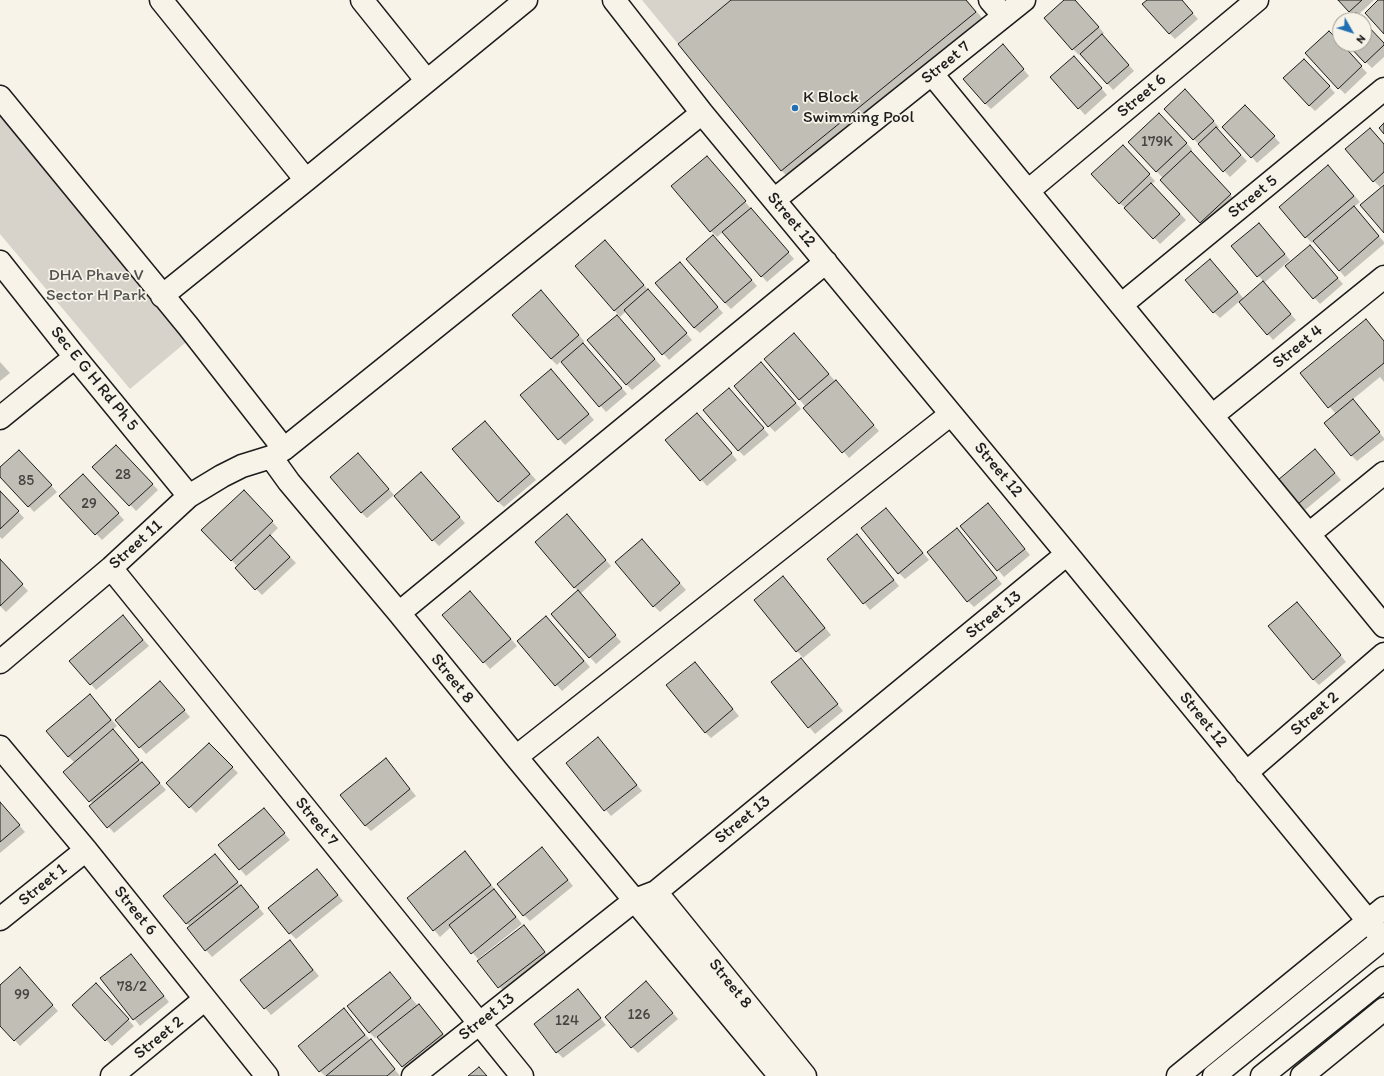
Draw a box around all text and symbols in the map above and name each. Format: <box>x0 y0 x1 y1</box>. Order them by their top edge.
north arrow <box>1332 12 1372 52</box>
text: N <box>1354 32 1368 46</box>
street label: Street 7 <box>917 37 975 89</box>
street label: Street 6 <box>1113 70 1171 122</box>
place label: K Block Swimming Pool <box>803 88 914 128</box>
marker: K Block Swimming Pool <box>790 103 800 113</box>
house number: 179K <box>1141 133 1173 151</box>
street label: Street 5 <box>1224 171 1282 223</box>
street label: Street 12 <box>762 188 820 252</box>
park label: DHA Phave V Sector H Park <box>46 266 146 306</box>
street label: Street 4 <box>1269 321 1327 373</box>
street label: Sec E G H Rd Ph 5 <box>46 323 142 435</box>
street label: Street 12 <box>969 438 1027 502</box>
house number: 28 <box>115 466 131 484</box>
house number: 85 <box>18 472 34 490</box>
house number: 29 <box>81 495 97 513</box>
street label: Street 11 <box>105 516 167 574</box>
street label: Street 13 <box>962 586 1026 644</box>
street label: Street 8 <box>426 650 478 708</box>
street label: Street 2 <box>1287 687 1343 741</box>
street label: Street 12 <box>1174 688 1232 752</box>
street label: Street 13 <box>711 791 775 849</box>
street label: Street 7 <box>290 793 342 851</box>
street label: Street 1 <box>15 859 71 911</box>
street label: Street 6 <box>109 882 161 940</box>
street label: Street 8 <box>704 955 756 1013</box>
house number: 78/2 <box>117 978 147 996</box>
house number: 99 <box>14 986 30 1004</box>
street label: Street 13 <box>455 989 519 1045</box>
house number: 126 <box>628 1006 650 1024</box>
street label: Street 2 <box>130 1012 188 1064</box>
house number: 124 <box>555 1012 579 1030</box>

